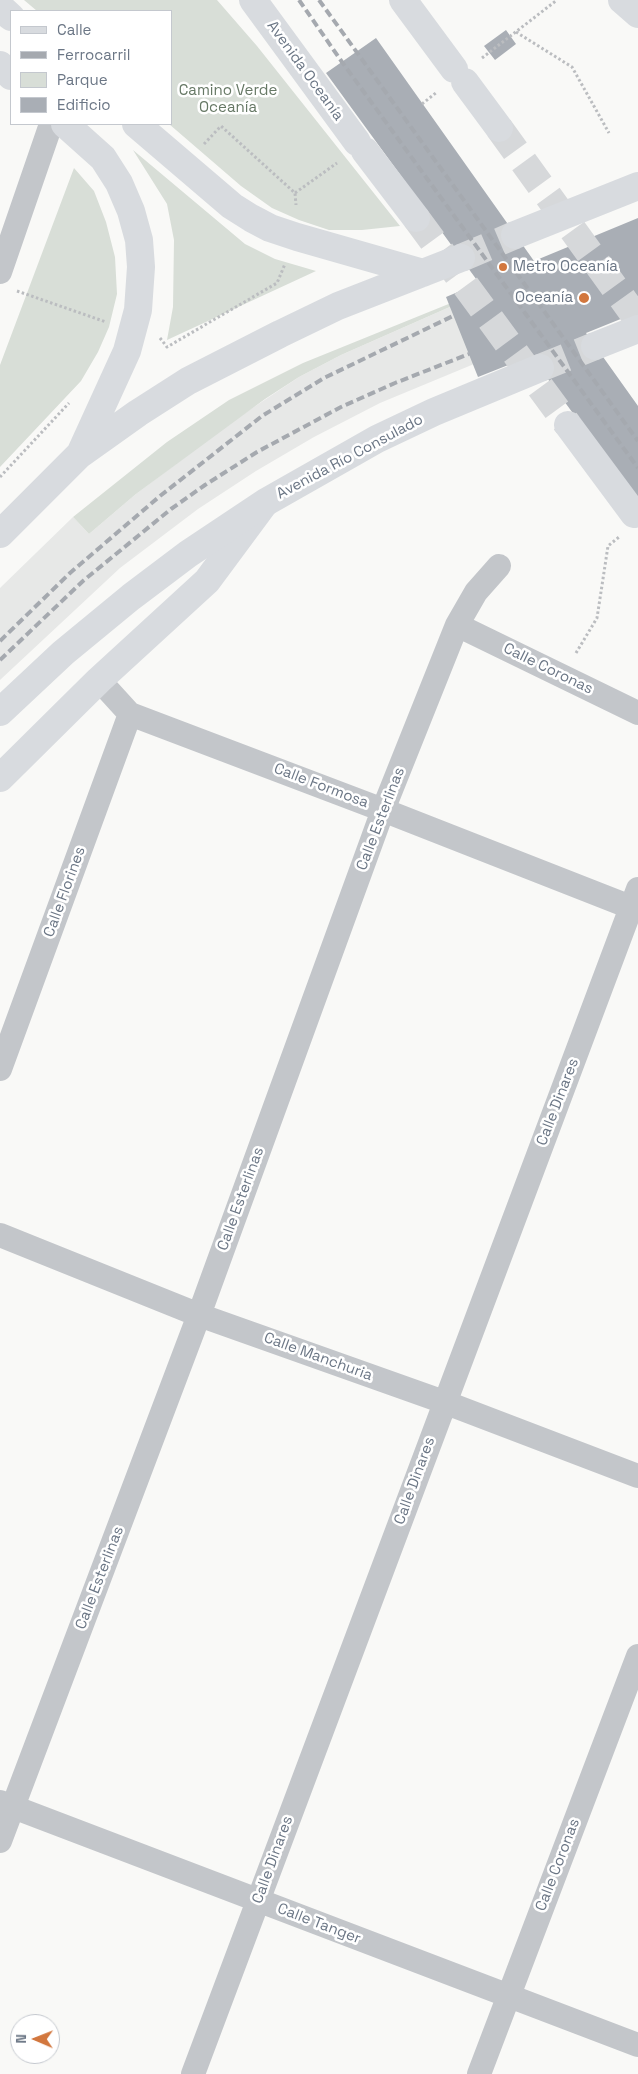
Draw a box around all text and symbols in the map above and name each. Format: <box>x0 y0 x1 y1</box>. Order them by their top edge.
legend <box>10 10 172 125</box>
street label: Avenida Oceanía <box>263 18 347 124</box>
text: Calle <box>57 20 92 39</box>
text: Ferrocarril <box>57 45 130 64</box>
text: Parque <box>57 70 108 89</box>
park label: Camino Verde Oceanía <box>179 82 277 117</box>
text: Edificio <box>57 95 111 114</box>
place label: Metro Oceanía <box>513 258 618 276</box>
marker: Metro Oceanía <box>497 261 509 273</box>
place label: Oceanía <box>515 289 573 307</box>
marker: Oceanía <box>577 291 591 305</box>
street label: Avenida Río Consulado <box>274 411 426 503</box>
street label: Calle Coronas <box>500 640 596 698</box>
street label: Calle Formosa <box>271 760 371 812</box>
street label: Calle Esterlinas <box>353 765 409 873</box>
street label: Calle Florines <box>40 844 90 940</box>
street label: Calle Dinares <box>533 1056 583 1148</box>
street label: Calle Esterlinas <box>214 1145 268 1253</box>
street label: Calle Manchuria <box>261 1329 375 1385</box>
street label: Calle Dinares <box>391 1435 439 1527</box>
street label: Calle Esterlinas <box>72 1524 128 1632</box>
street label: Calle Dinares <box>249 1814 297 1906</box>
street label: Calle Coronas <box>532 1816 584 1914</box>
street label: Calle Tanger <box>275 1900 363 1948</box>
north arrow <box>10 2014 60 2064</box>
text: N <box>12 2034 30 2044</box>

